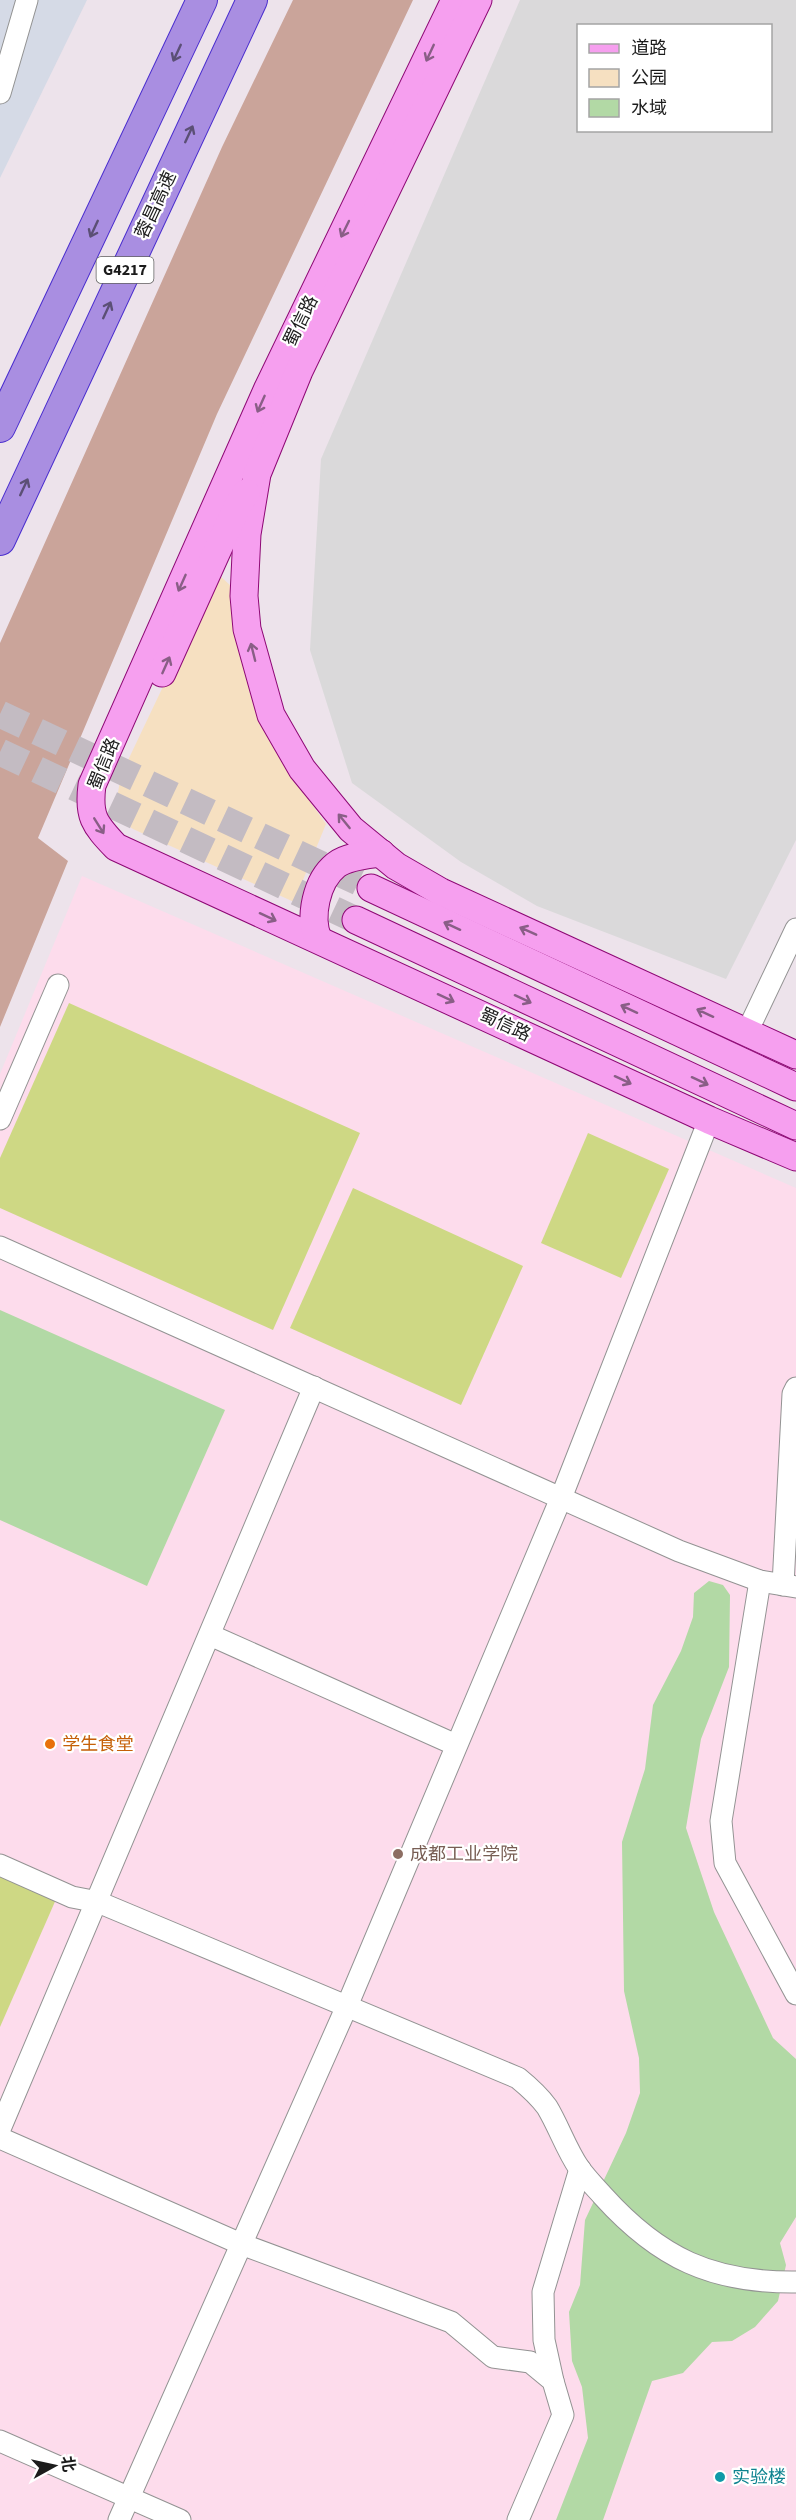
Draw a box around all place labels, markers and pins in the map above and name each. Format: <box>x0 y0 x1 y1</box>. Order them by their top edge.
place label: 学生食堂 <box>62 1732 134 1757</box>
marker: 学生食堂 <box>43 1737 57 1751</box>
place label: 成都工业学院 <box>410 1842 518 1867</box>
marker: 成都工业学院 <box>391 1847 405 1861</box>
place label: 实验楼 <box>732 2465 786 2490</box>
marker: 实验楼 <box>713 2470 727 2484</box>

